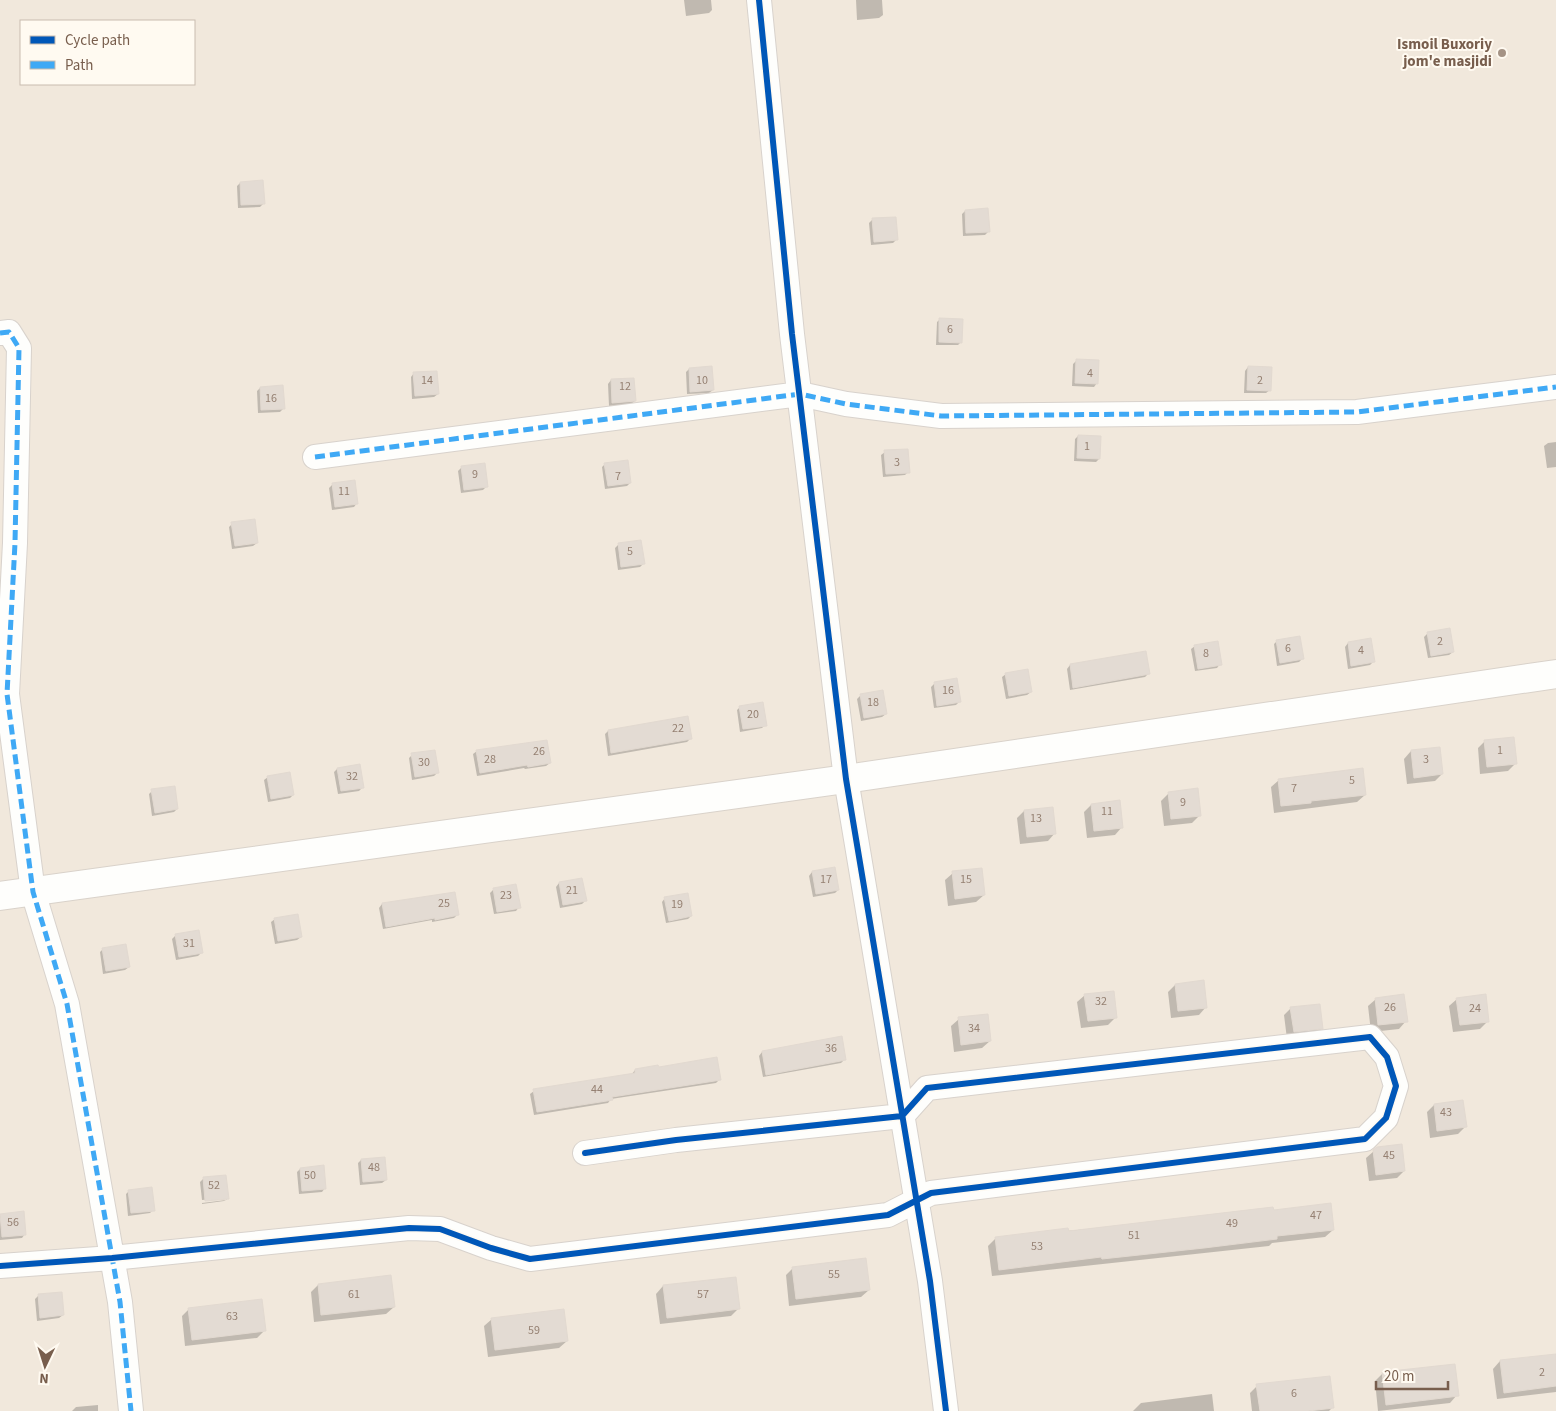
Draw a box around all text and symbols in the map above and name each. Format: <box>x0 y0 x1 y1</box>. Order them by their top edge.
legend <box>20 20 195 85</box>
text: Cycle path <box>65 30 130 51</box>
place label: Ismoil Buxoriy jom'e masjidi <box>1397 34 1492 72</box>
marker: Ismoil Buxoriy jom'e masjidi <box>1496 47 1508 59</box>
text: Path <box>65 55 93 76</box>
house number: 6 <box>947 321 953 338</box>
house number: 4 <box>1087 365 1093 382</box>
house number: 14 <box>421 372 433 389</box>
house number: 10 <box>696 372 708 389</box>
house number: 2 <box>1257 372 1263 389</box>
house number: 12 <box>619 378 631 395</box>
house number: 16 <box>265 390 277 407</box>
house number: 1 <box>1084 438 1090 455</box>
house number: 3 <box>894 454 900 471</box>
house number: 9 <box>472 466 478 483</box>
house number: 7 <box>615 468 621 485</box>
house number: 11 <box>338 483 350 500</box>
house number: 5 <box>627 543 633 560</box>
house number: 2 <box>1437 633 1443 650</box>
house number: 6 <box>1285 640 1291 657</box>
house number: 4 <box>1358 642 1364 659</box>
house number: 8 <box>1203 645 1209 662</box>
house number: 16 <box>942 682 954 699</box>
house number: 18 <box>867 694 879 711</box>
house number: 20 <box>747 706 759 723</box>
house number: 22 <box>672 720 684 737</box>
house number: 1 <box>1497 742 1503 759</box>
house number: 26 <box>533 743 545 760</box>
house number: 28 <box>484 751 496 768</box>
house number: 3 <box>1423 751 1429 768</box>
house number: 30 <box>418 754 430 771</box>
house number: 32 <box>346 768 358 785</box>
house number: 5 <box>1349 772 1355 789</box>
house number: 7 <box>1291 780 1297 797</box>
house number: 9 <box>1180 794 1186 811</box>
house number: 11 <box>1101 803 1113 820</box>
house number: 13 <box>1030 810 1042 827</box>
house number: 17 <box>820 871 832 888</box>
house number: 15 <box>960 871 972 888</box>
house number: 21 <box>566 882 578 899</box>
house number: 23 <box>500 887 512 904</box>
house number: 25 <box>438 895 450 912</box>
house number: 19 <box>671 896 683 913</box>
house number: 31 <box>183 935 195 952</box>
house number: 32 <box>1095 993 1107 1010</box>
house number: 26 <box>1384 999 1396 1016</box>
house number: 24 <box>1469 1000 1481 1017</box>
house number: 34 <box>968 1020 980 1037</box>
house number: 36 <box>825 1040 837 1057</box>
house number: 44 <box>591 1081 603 1098</box>
house number: 43 <box>1440 1104 1452 1121</box>
house number: 45 <box>1383 1147 1395 1164</box>
house number: 48 <box>368 1159 380 1176</box>
house number: 50 <box>304 1167 316 1184</box>
house number: 52 <box>208 1177 220 1194</box>
house number: 47 <box>1310 1207 1322 1224</box>
house number: 56 <box>7 1214 19 1231</box>
house number: 49 <box>1226 1215 1238 1232</box>
house number: 51 <box>1128 1227 1140 1244</box>
house number: 53 <box>1031 1238 1043 1255</box>
house number: 55 <box>828 1266 840 1283</box>
house number: 61 <box>348 1286 360 1303</box>
house number: 57 <box>697 1286 709 1303</box>
house number: 63 <box>226 1308 238 1325</box>
house number: 59 <box>528 1322 540 1339</box>
north arrow <box>20 1341 70 1391</box>
scale bar <box>1376 1358 1448 1390</box>
house number: 2 <box>1539 1364 1545 1381</box>
text: 20 m <box>1384 1366 1414 1387</box>
text: N <box>39 1368 50 1388</box>
house number: 6 <box>1291 1385 1297 1402</box>

